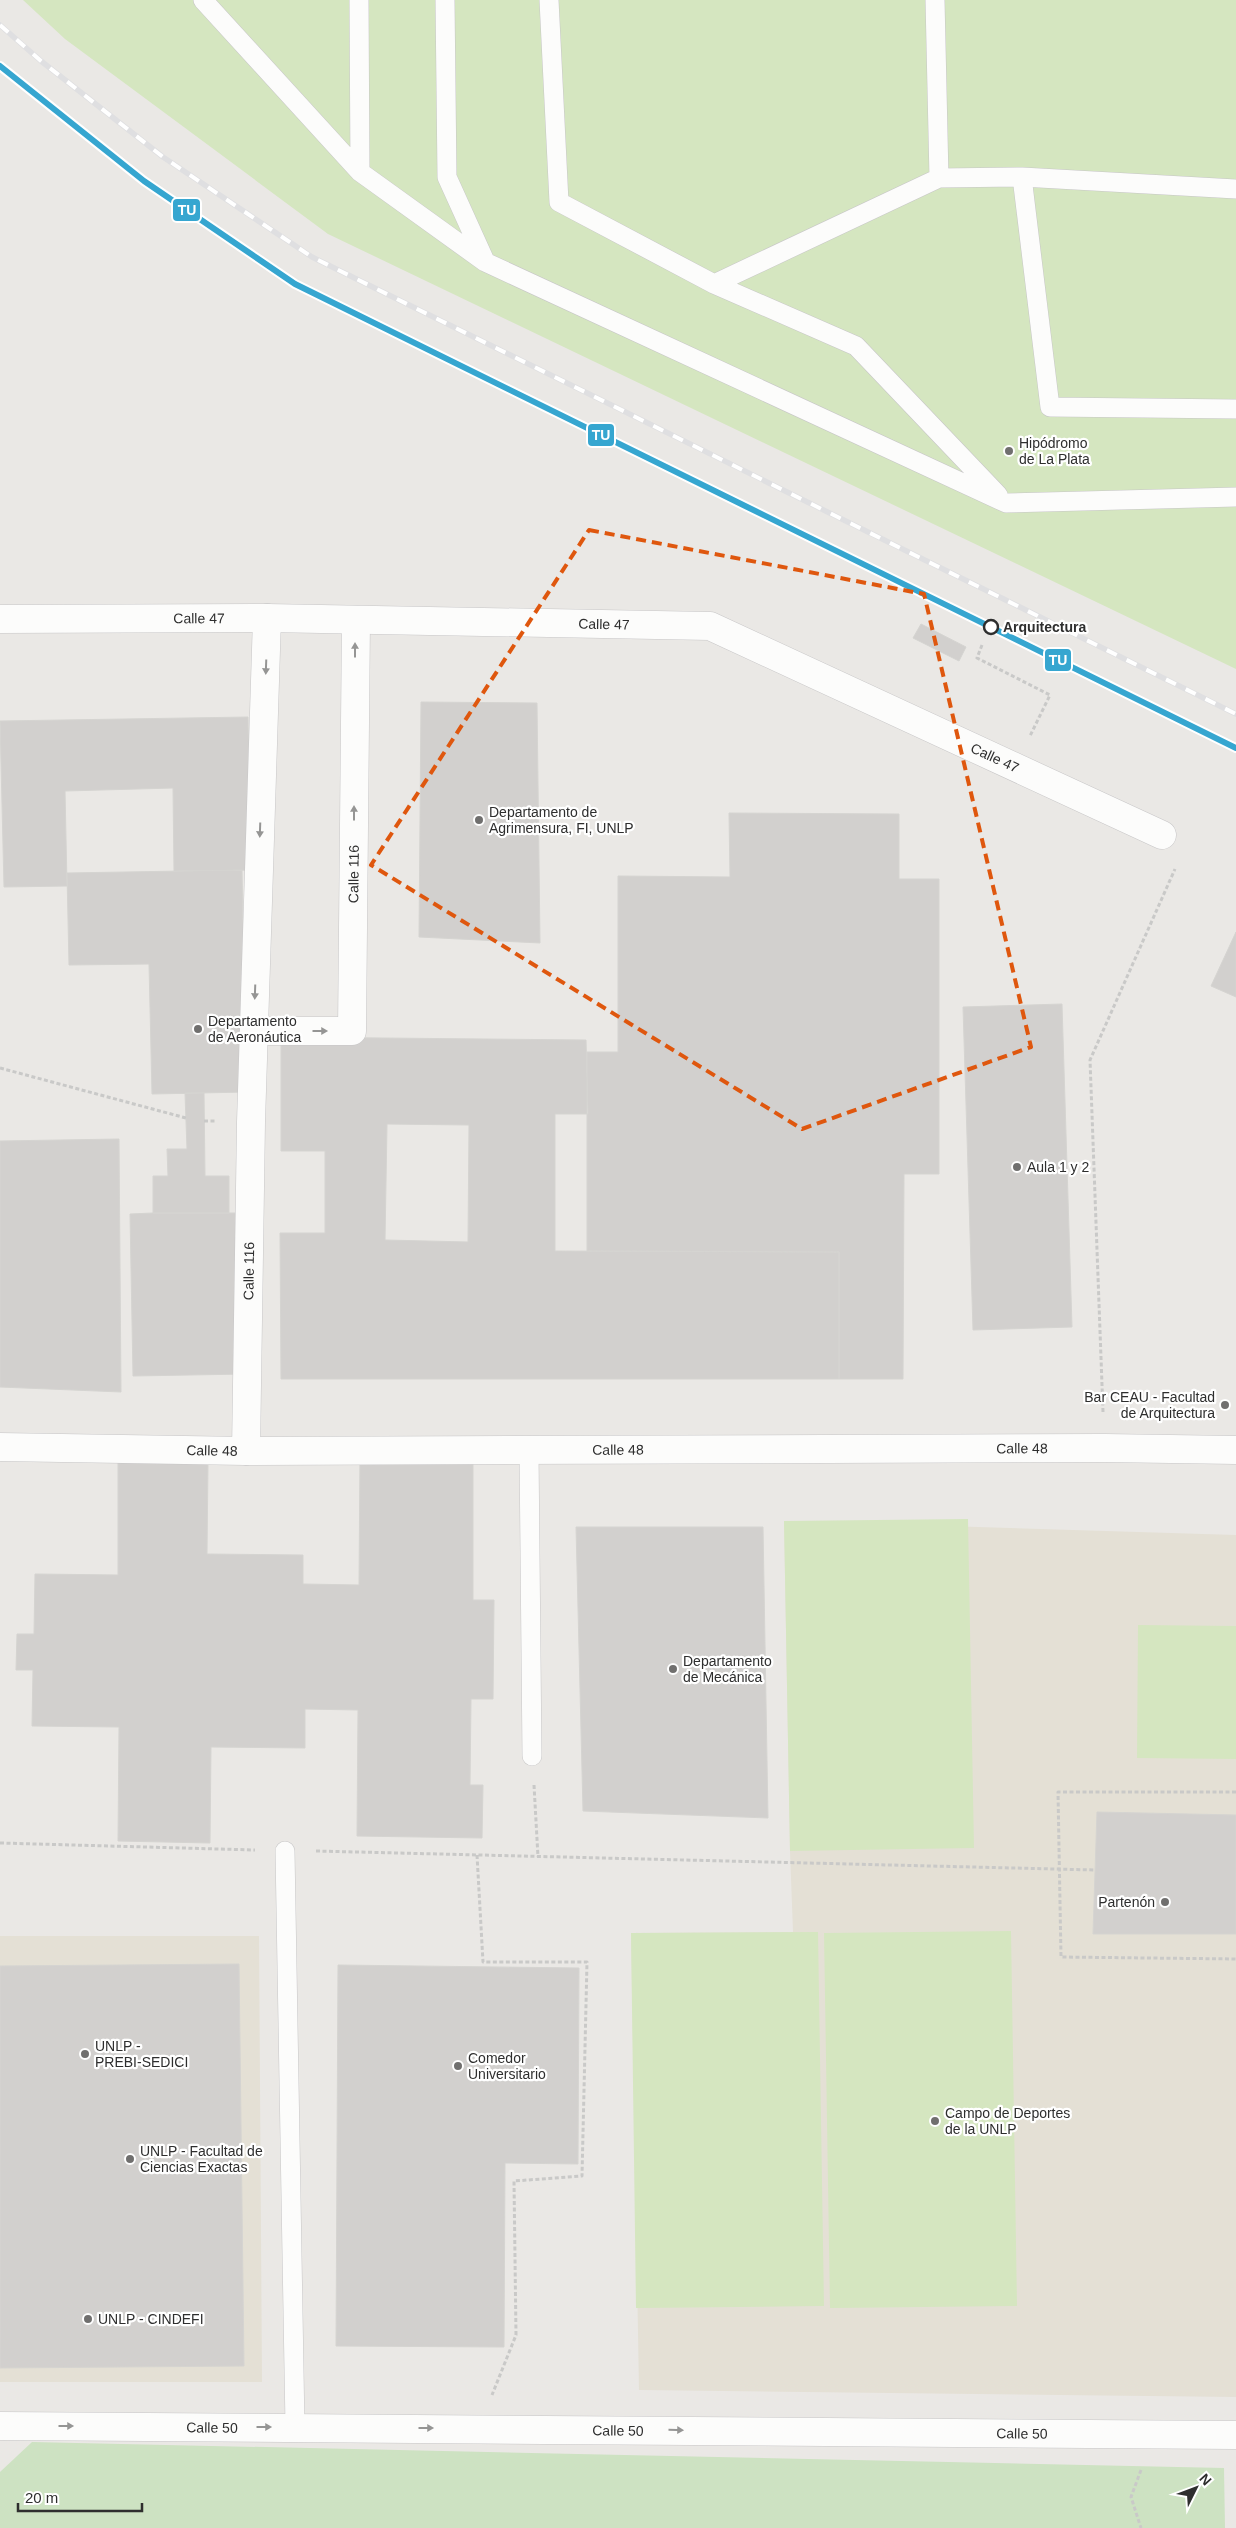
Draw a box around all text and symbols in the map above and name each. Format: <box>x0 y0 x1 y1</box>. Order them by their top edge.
line badge: TU <box>172 198 201 222</box>
text: TU <box>178 202 196 218</box>
line badge: TU <box>587 423 615 447</box>
text: TU <box>592 427 610 443</box>
place label: Hipódromo de La Plata <box>1019 435 1090 467</box>
marker: Hipódromo de La Plata <box>1003 445 1015 457</box>
street label: Calle 47 <box>173 610 225 626</box>
street label: Calle 47 <box>578 616 630 633</box>
marker: Arquitectura <box>983 619 999 635</box>
place label: Arquitectura <box>1003 619 1086 635</box>
one-way arrow <box>351 642 359 658</box>
line badge: TU <box>1044 648 1072 672</box>
text: TU <box>1049 652 1067 668</box>
one-way arrow <box>261 659 269 675</box>
street label: Calle 47 <box>968 740 1022 776</box>
one-way arrow <box>350 804 358 820</box>
place label: Departamento de Agrimensura, FI, UNLP <box>489 804 634 836</box>
marker: Departamento de Agrimensura, FI, UNLP <box>473 814 485 826</box>
one-way arrow <box>256 822 264 838</box>
street label: Calle 116 <box>345 845 362 903</box>
one-way arrow <box>251 984 259 1000</box>
place label: Departamento de Aeronáutica <box>208 1013 302 1045</box>
marker: Departamento de Aeronáutica <box>192 1023 204 1035</box>
one-way arrow <box>313 1027 329 1035</box>
place label: Aula 1 y 2 <box>1027 1159 1089 1175</box>
marker: Aula 1 y 2 <box>1011 1161 1023 1173</box>
street label: Calle 116 <box>240 1242 257 1300</box>
place label: Bar CEAU - Facultad de Arquitectura <box>1084 1389 1215 1421</box>
marker: Bar CEAU - Facultad de Arquitectura <box>1219 1399 1231 1411</box>
street label: Calle 48 <box>996 1440 1048 1456</box>
street label: Calle 48 <box>186 1442 238 1459</box>
street label: Calle 48 <box>592 1442 644 1458</box>
place label: Departamento de Mecánica <box>683 1653 772 1685</box>
marker: Departamento de Mecánica <box>667 1663 679 1675</box>
place label: Partenón <box>1098 1894 1155 1910</box>
marker: Partenón <box>1159 1896 1171 1908</box>
place label: UNLP - PREBI-SEDICI <box>95 2038 188 2070</box>
marker: UNLP - PREBI-SEDICI <box>79 2048 91 2060</box>
place label: Comedor Universitario <box>468 2050 546 2082</box>
marker: Comedor Universitario <box>452 2060 464 2072</box>
place label: Campo de Deportes de la UNLP <box>945 2105 1070 2137</box>
marker: Campo de Deportes de la UNLP <box>929 2115 941 2127</box>
place label: UNLP - Facultad de Ciencias Exactas <box>140 2143 263 2175</box>
marker: UNLP - Facultad de Ciencias Exactas <box>124 2153 136 2165</box>
place label: UNLP - CINDEFI <box>98 2311 204 2327</box>
marker: UNLP - CINDEFI <box>82 2313 94 2325</box>
street label: Calle 50 <box>186 2419 238 2436</box>
one-way arrow <box>58 2422 74 2430</box>
street label: Calle 50 <box>592 2422 644 2439</box>
one-way arrow <box>256 2423 272 2431</box>
one-way arrow <box>418 2424 434 2432</box>
street label: Calle 50 <box>996 2425 1048 2442</box>
one-way arrow <box>668 2426 684 2434</box>
north arrow <box>1171 2463 1221 2513</box>
text: N <box>1196 2470 1215 2488</box>
scale bar <box>18 2480 141 2512</box>
text: 20 m <box>25 2489 58 2506</box>

